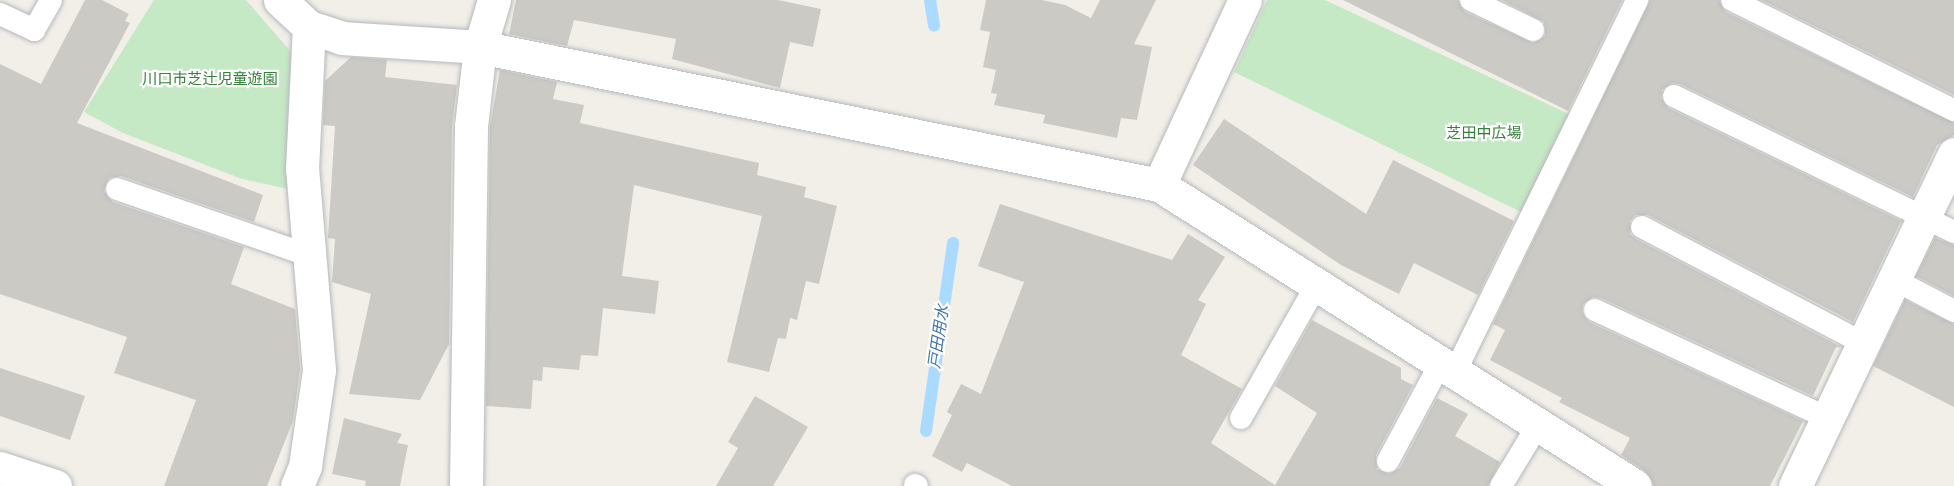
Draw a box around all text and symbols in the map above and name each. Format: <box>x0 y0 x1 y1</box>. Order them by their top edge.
park label: 川口市芝辻児童遊園 <box>143 71 277 89</box>
park label: 芝田中広場 <box>1447 125 1521 143</box>
water label: 戸田用水 <box>925 304 953 370</box>

